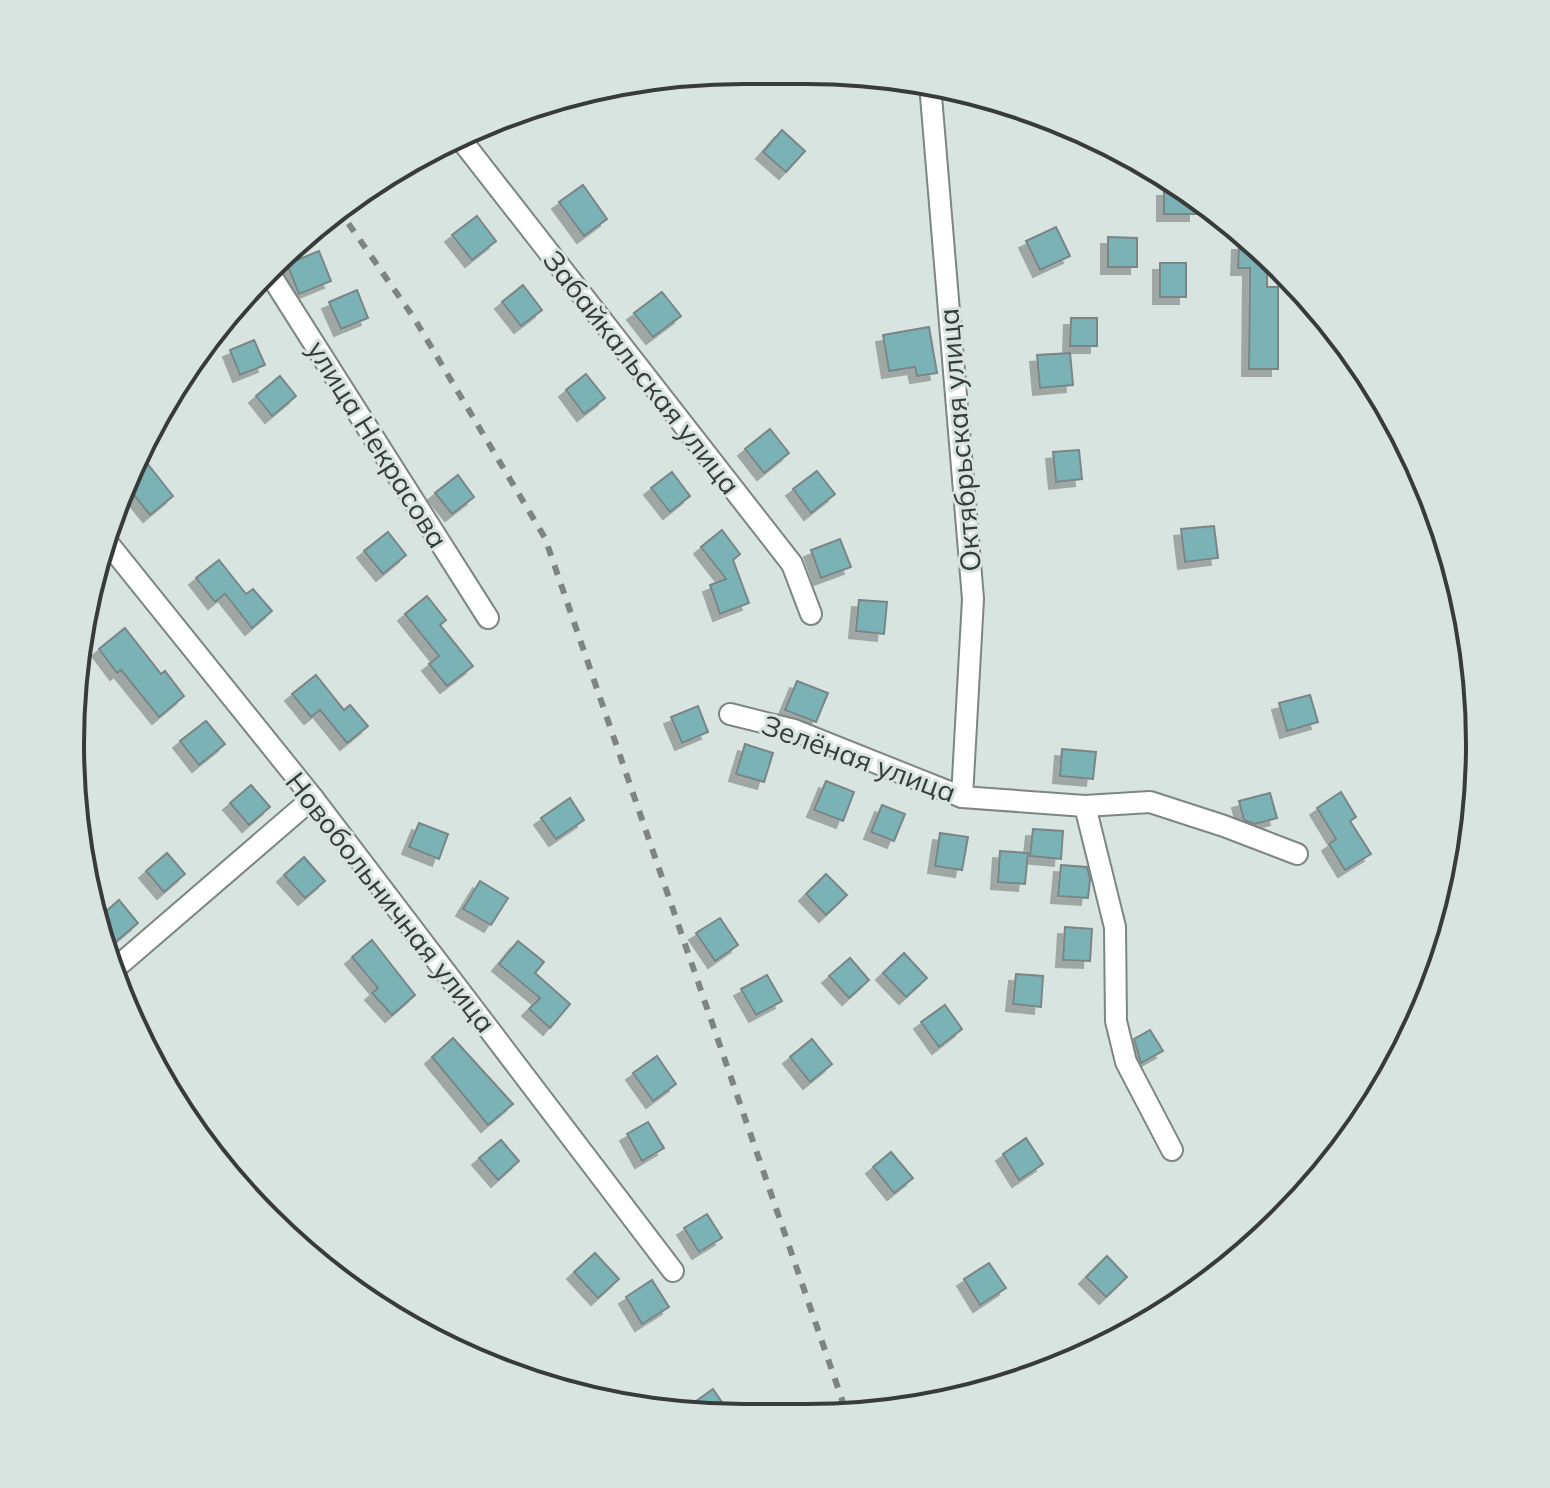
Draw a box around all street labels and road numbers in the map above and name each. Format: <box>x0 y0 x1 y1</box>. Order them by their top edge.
street label: Забайкальская улица <box>536 243 748 501</box>
street label: Октябрьская улица <box>930 307 988 573</box>
street label: улица Некрасова <box>300 334 456 554</box>
street label: Зелёная улица <box>757 707 961 809</box>
street label: Новобольничная улица <box>278 765 504 1039</box>

